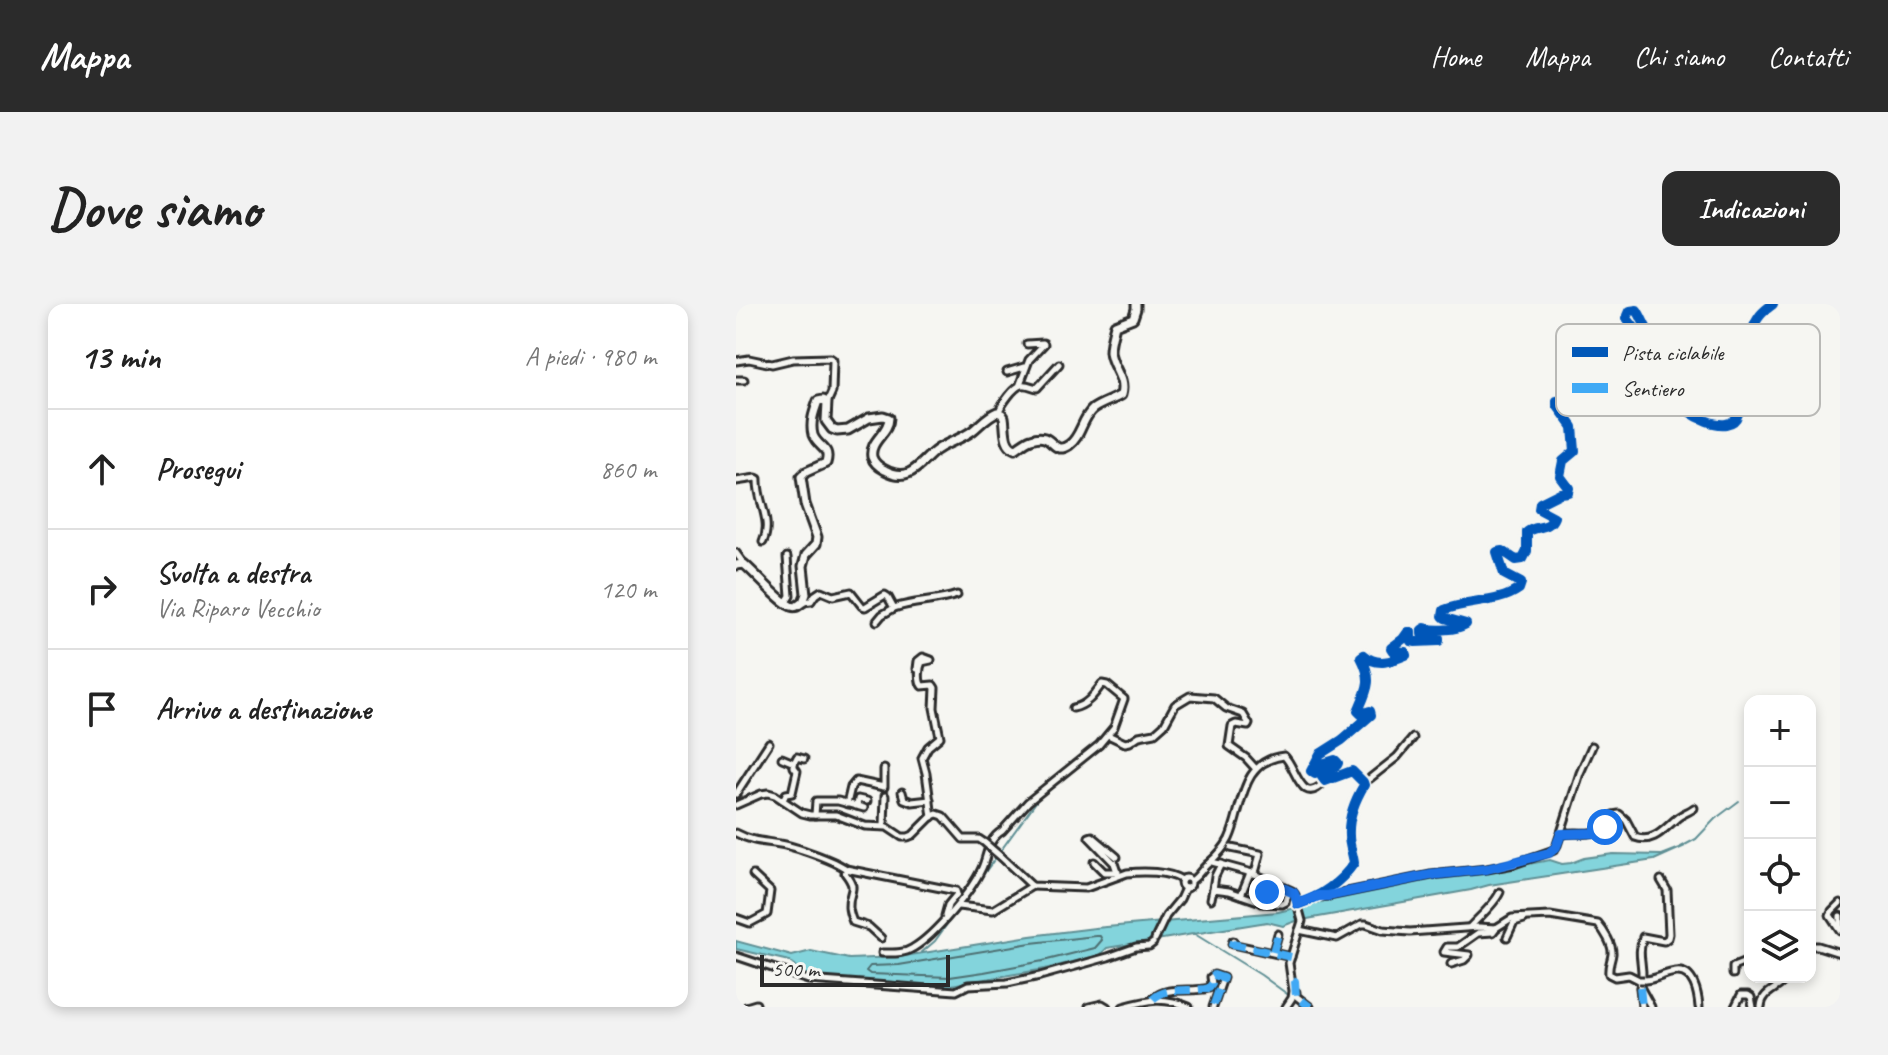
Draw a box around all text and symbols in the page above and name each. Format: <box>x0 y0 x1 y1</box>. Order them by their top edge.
text: Mappa <box>40 33 129 80</box>
text: Home <box>1431 39 1481 74</box>
text: Mappa <box>1525 39 1590 74</box>
text: Chi siamo <box>1634 39 1724 74</box>
text: Contatti <box>1768 39 1848 74</box>
button: Indicazioni <box>1662 171 1840 246</box>
text: Dove siamo <box>48 173 260 244</box>
legend <box>1556 324 1820 416</box>
text: 13 min <box>80 335 160 378</box>
text: Pista ciclabile <box>1622 339 1725 367</box>
text: A piedi · 980 m <box>525 340 656 373</box>
text: Sentiero <box>1622 375 1685 403</box>
icon: ahead <box>80 447 124 491</box>
text: Prosegui <box>156 450 240 488</box>
text: 860 m <box>600 453 656 486</box>
text: Svolta a destra <box>156 554 310 592</box>
icon: right <box>80 567 124 611</box>
text: 120 m <box>600 573 656 606</box>
text: Via Riparo Vecchio <box>156 592 319 625</box>
icon: arrive <box>80 687 124 731</box>
text: Arrivo a destinazione <box>156 690 371 728</box>
map controls <box>1744 695 1816 983</box>
button: + <box>1744 695 1816 767</box>
button: − <box>1744 767 1816 839</box>
route start <box>1587 809 1623 845</box>
button: locate <box>1744 839 1816 911</box>
route end <box>1249 874 1285 910</box>
button: layers <box>1744 911 1816 983</box>
scale bar <box>760 951 950 987</box>
text: 500 m <box>772 955 819 983</box>

